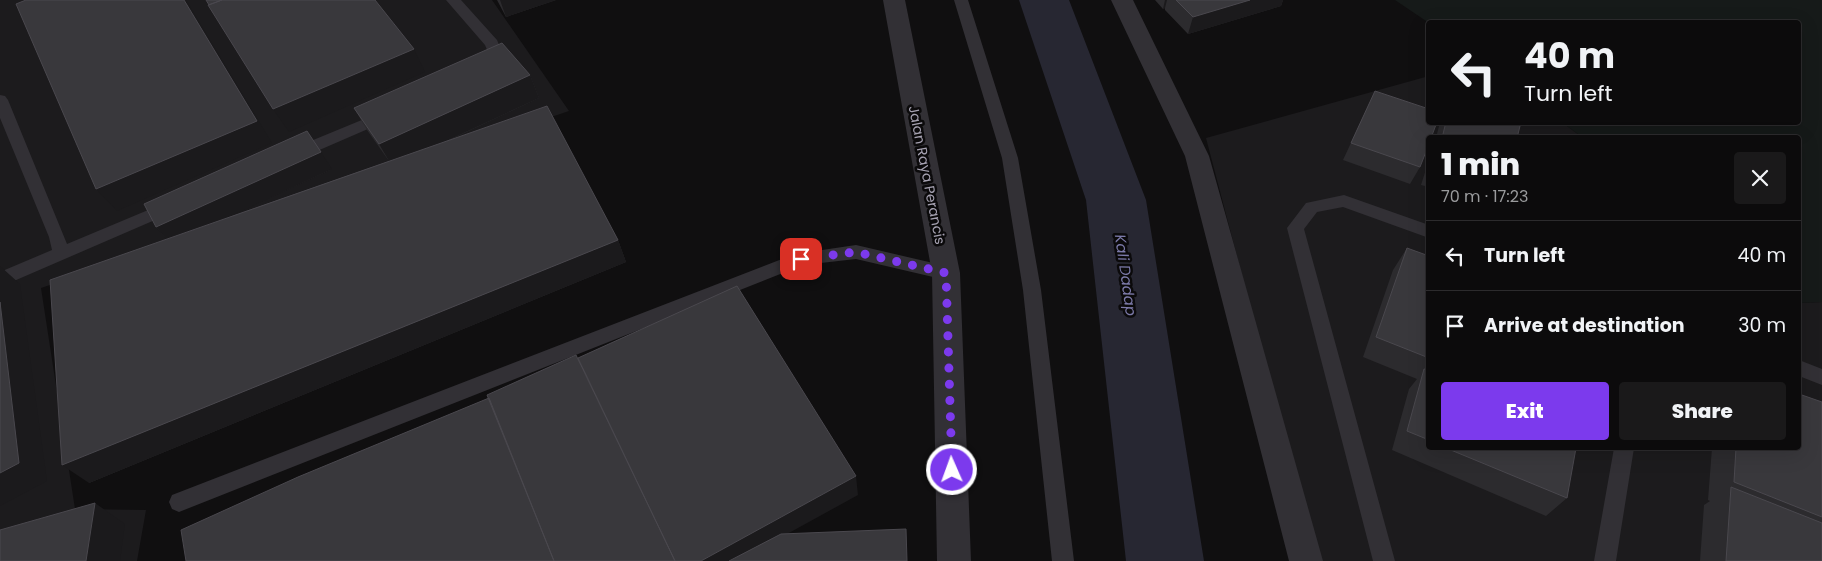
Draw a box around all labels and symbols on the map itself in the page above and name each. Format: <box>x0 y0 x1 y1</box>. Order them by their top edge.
street label: Jalan Raya Perancis <box>904 104 950 246</box>
water label: Kali Dadap <box>1110 233 1142 317</box>
pin <box>780 238 822 280</box>
position arrow <box>925 443 977 495</box>

